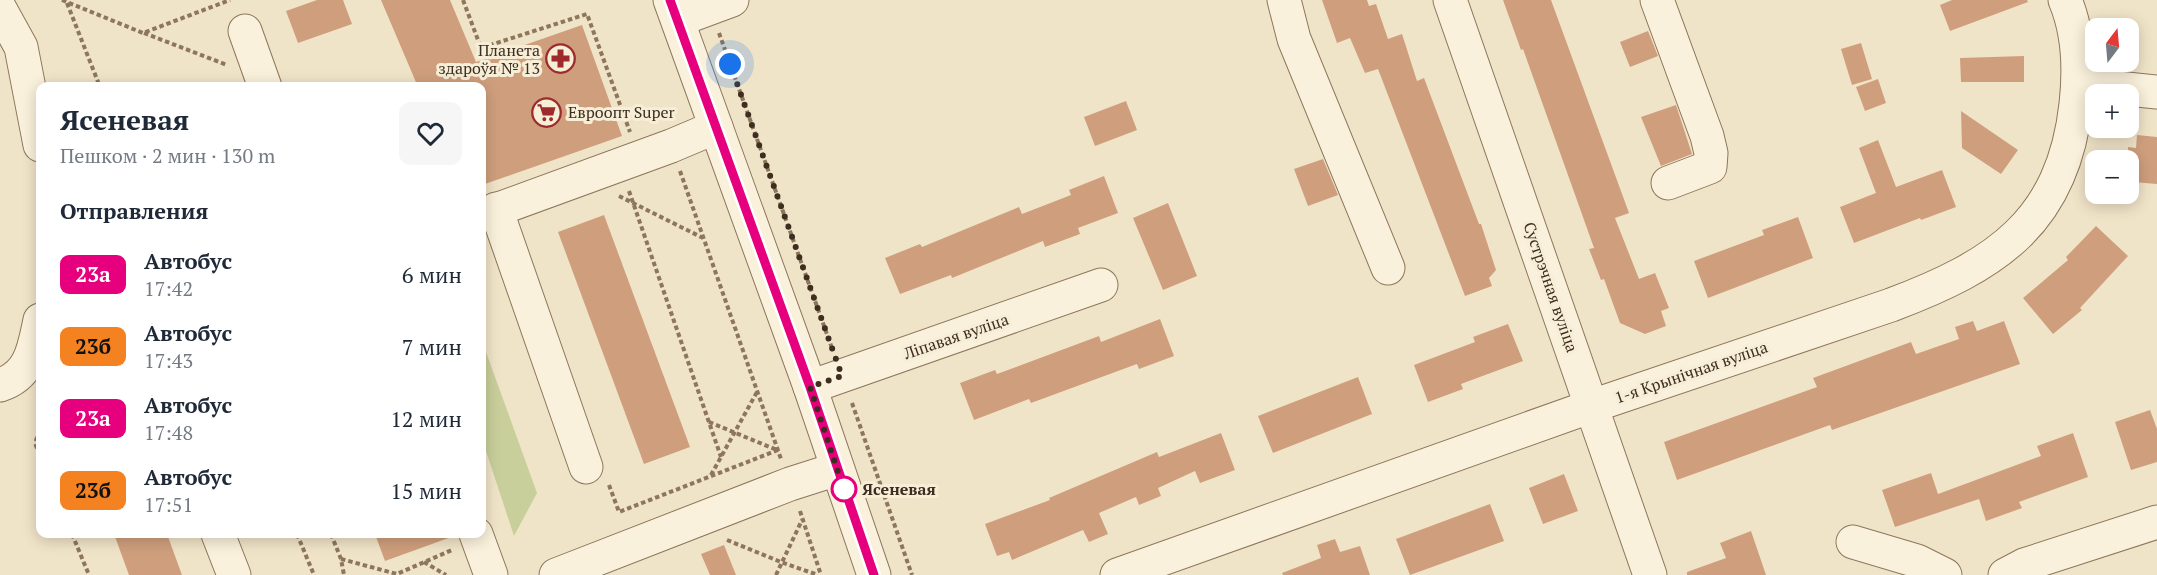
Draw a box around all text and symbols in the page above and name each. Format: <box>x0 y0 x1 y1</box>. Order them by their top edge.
north arrow <box>2085 18 2139 72</box>
map controls <box>2085 18 2139 204</box>
place label: Планета здароўя № 13 <box>438 39 540 79</box>
pharmacy icon: Планета здароўя № 13 <box>545 43 577 75</box>
your location <box>715 49 745 79</box>
button: + <box>2085 84 2139 138</box>
supermarket icon: Евроопт Super <box>531 96 563 128</box>
text: Ясеневая <box>60 101 189 138</box>
place label: Евроопт Super <box>568 101 676 123</box>
button: heart <box>399 102 462 165</box>
text: Пешком · 2 мин · 130 m <box>60 142 275 169</box>
button: − <box>2085 150 2139 204</box>
text: Отправления <box>60 196 208 225</box>
street label: Сустрэчная вуліца <box>1518 219 1584 355</box>
text: Автобус <box>144 246 232 275</box>
text: 23а <box>75 260 111 288</box>
text: 6 мин <box>402 260 462 289</box>
text: 17:42 <box>144 275 193 302</box>
street label: Ліпавая вуліца <box>900 308 1011 365</box>
text: Автобус <box>144 318 232 347</box>
text: 23б <box>75 332 111 360</box>
text: 7 мин <box>402 332 462 361</box>
street label: 1-я Крынічная вуліца <box>1612 335 1770 409</box>
text: 17:43 <box>144 347 193 374</box>
text: Автобус <box>144 390 232 419</box>
text: 23а <box>75 404 111 432</box>
text: 12 мин <box>390 404 462 433</box>
text: 17:48 <box>144 419 193 446</box>
text: Автобус <box>144 462 232 491</box>
text: 23б <box>75 476 111 504</box>
text: 15 мин <box>390 476 462 505</box>
marker: Ясеневая <box>831 476 857 502</box>
place label: Ясеневая <box>862 478 936 500</box>
text: 17:51 <box>144 491 193 518</box>

